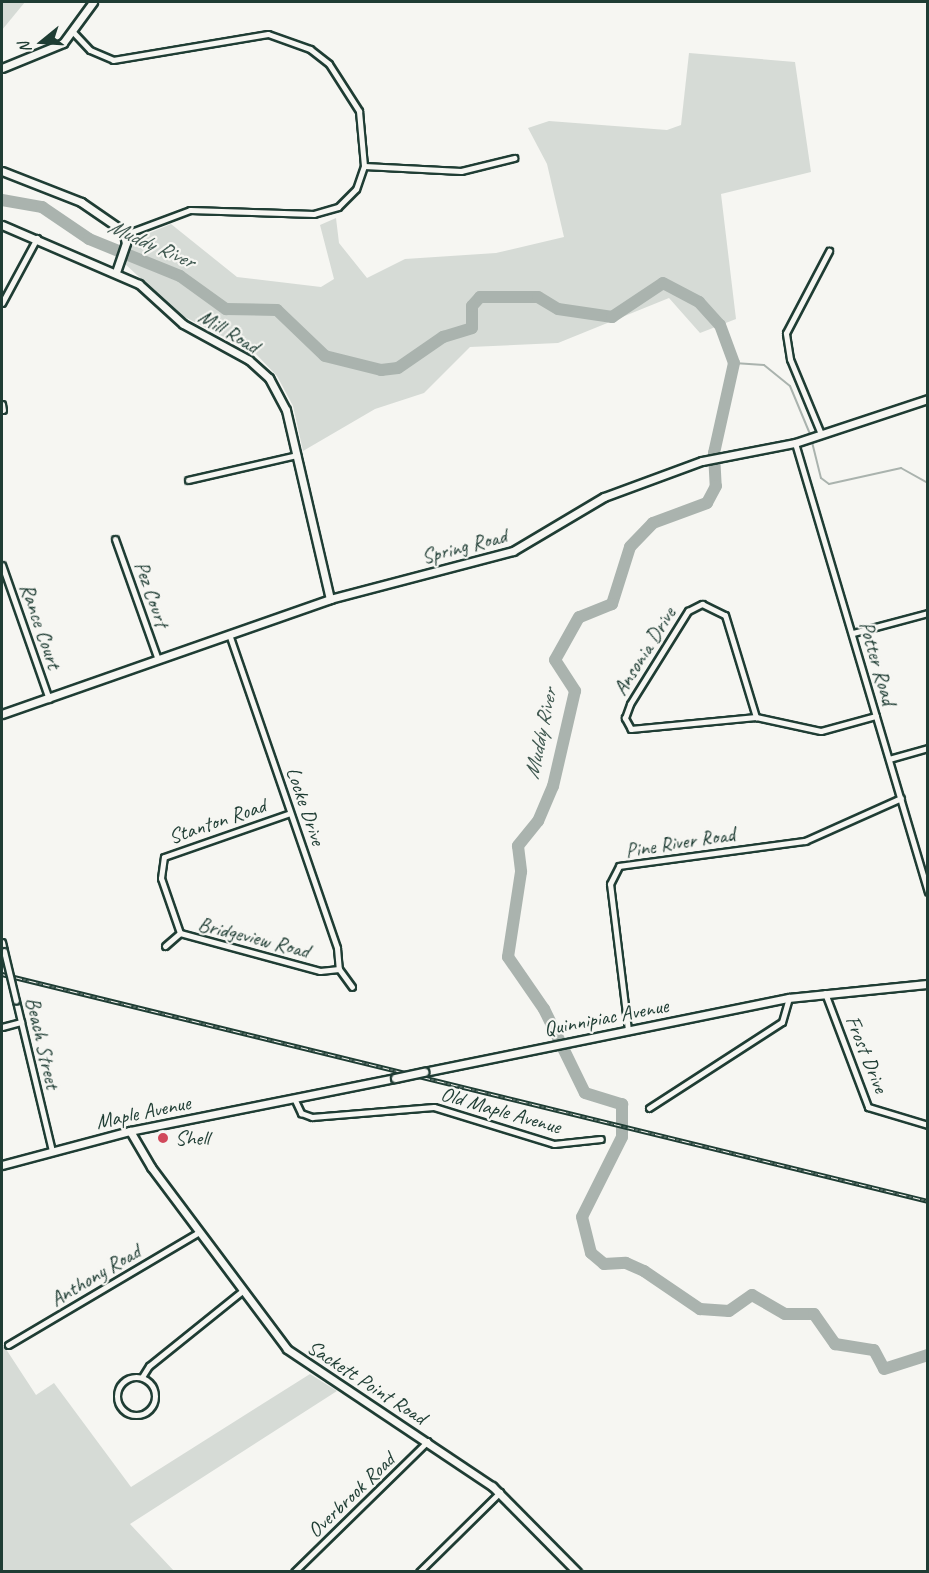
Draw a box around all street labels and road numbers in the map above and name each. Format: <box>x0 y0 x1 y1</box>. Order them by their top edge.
street label: Mill Road <box>194 303 264 359</box>
street label: Spring Road <box>419 523 509 569</box>
street label: Pez Court <box>129 558 175 630</box>
street label: Rance Court <box>15 580 67 672</box>
street label: Ansonia Drive <box>607 602 681 700</box>
street label: Potter Road <box>854 619 902 707</box>
street label: Locke Drive <box>281 764 331 848</box>
street label: Stanton Road <box>166 793 268 849</box>
street label: Pine River Road <box>623 821 737 863</box>
street label: Bridgeview Road <box>196 911 312 963</box>
street label: Quinnipiac Avenue <box>542 993 670 1041</box>
street label: Beach Street <box>20 994 66 1092</box>
street label: Frost Drive <box>840 1012 894 1096</box>
street label: Old Maple Avenue <box>438 1081 564 1139</box>
street label: Maple Avenue <box>93 1090 193 1134</box>
street label: Anthony Road <box>45 1238 145 1312</box>
street label: Sackett Point Road <box>303 1334 431 1430</box>
street label: Overbrook Road <box>302 1447 400 1543</box>

